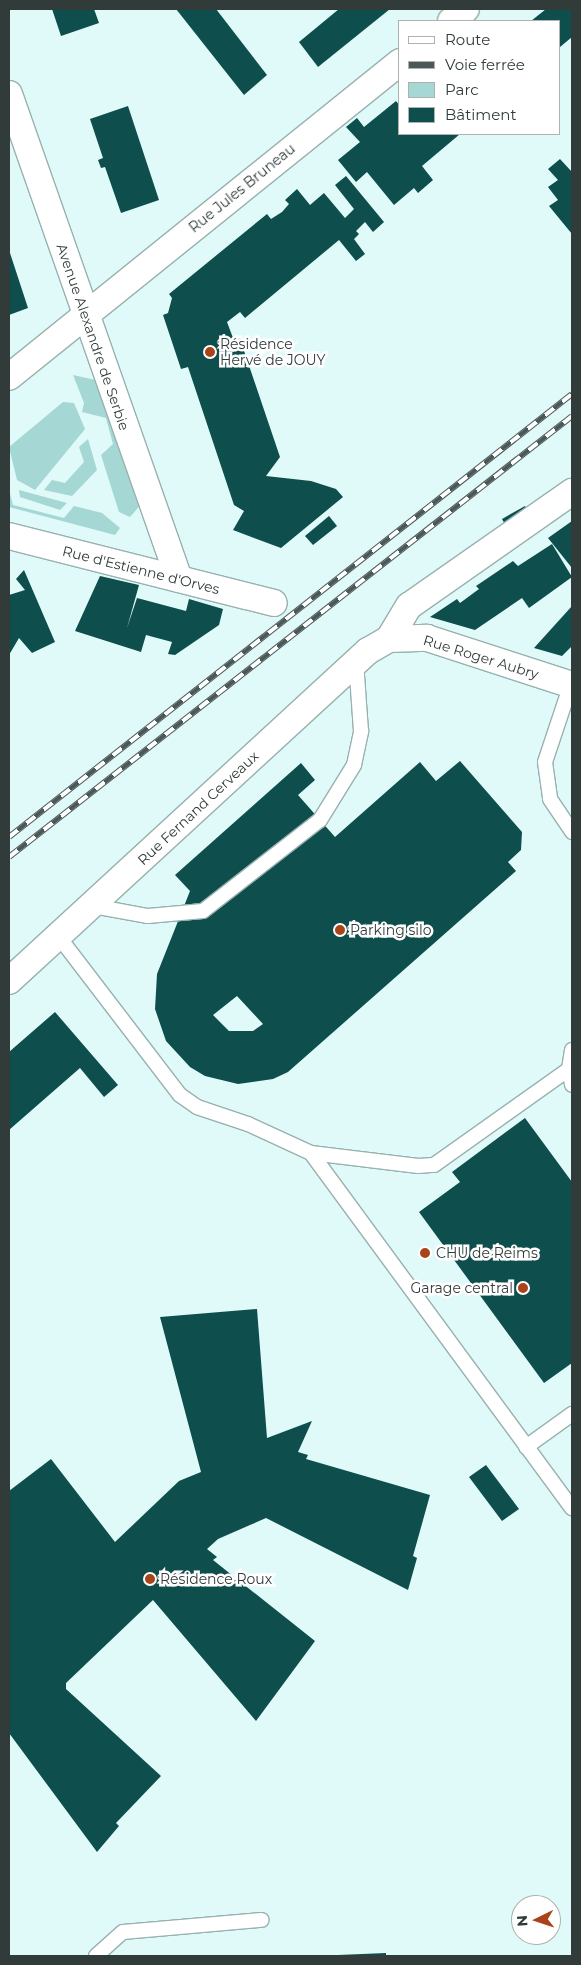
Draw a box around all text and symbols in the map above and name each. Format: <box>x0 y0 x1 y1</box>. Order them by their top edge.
legend <box>398 20 561 135</box>
text: Route <box>445 30 490 49</box>
text: Voie ferrée <box>445 55 525 74</box>
text: Parc <box>445 80 479 99</box>
text: Bâtiment <box>445 105 517 124</box>
street label: Rue Jules Bruneau <box>186 140 298 236</box>
street label: Avenue Alexandre de Serbie <box>53 241 133 433</box>
place label: Résidence Hervé de JOUY <box>220 336 325 368</box>
marker: Résidence Hervé de JOUY <box>204 346 216 358</box>
street label: Rue d'Estienne d'Orves <box>61 542 221 598</box>
street label: Rue Roger Aubry <box>421 631 541 683</box>
street label: Rue Fernand Cerveaux <box>134 748 262 868</box>
place label: Parking silo <box>350 922 432 938</box>
marker: Parking silo <box>334 924 346 936</box>
place label: CHU de Reims <box>436 1245 538 1261</box>
marker: CHU de Reims <box>418 1246 432 1260</box>
place label: Garage central <box>410 1280 513 1296</box>
marker: Garage central <box>517 1282 529 1294</box>
place label: Résidence Roux <box>160 1571 272 1587</box>
marker: Résidence Roux <box>144 1573 156 1585</box>
north arrow <box>511 1895 561 1945</box>
text: N <box>513 1915 531 1927</box>

